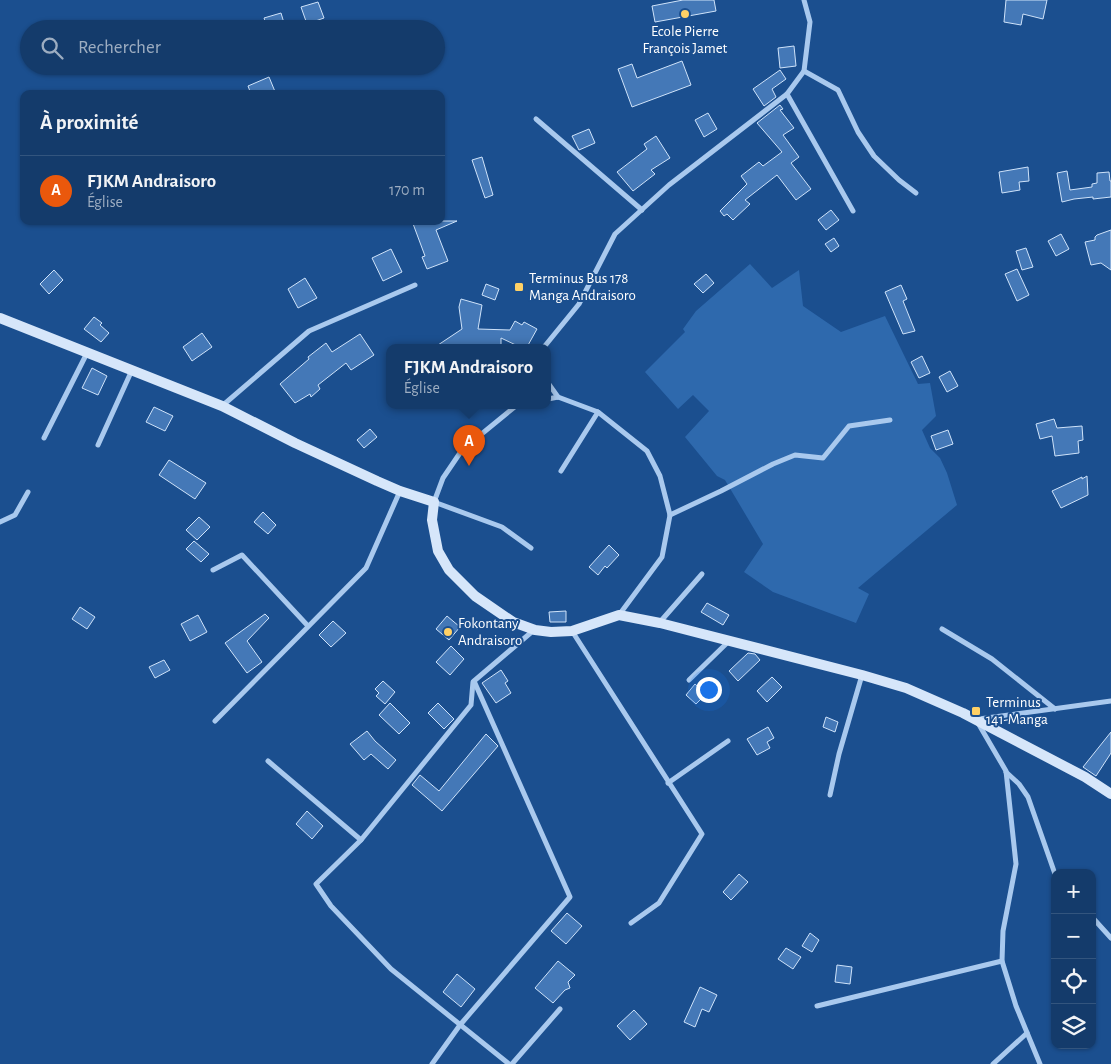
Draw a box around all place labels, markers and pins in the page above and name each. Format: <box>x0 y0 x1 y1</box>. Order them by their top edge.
marker: Ecole Pierre François Jamet <box>679 8 691 20</box>
place label: Ecole Pierre François Jamet <box>643 24 728 56</box>
place label: Terminus Bus 178 Manga Andraisoro <box>529 271 636 303</box>
marker: Terminus Bus 178 Manga Andraisoro <box>513 281 525 293</box>
pin: A <box>453 425 485 466</box>
place label: Fokontany Andraisoro <box>458 616 522 648</box>
marker: Fokontany Andraisoro <box>442 626 454 638</box>
place label: Terminus 141-Manga <box>986 695 1048 727</box>
marker: Terminus 141-Manga <box>970 705 982 717</box>

